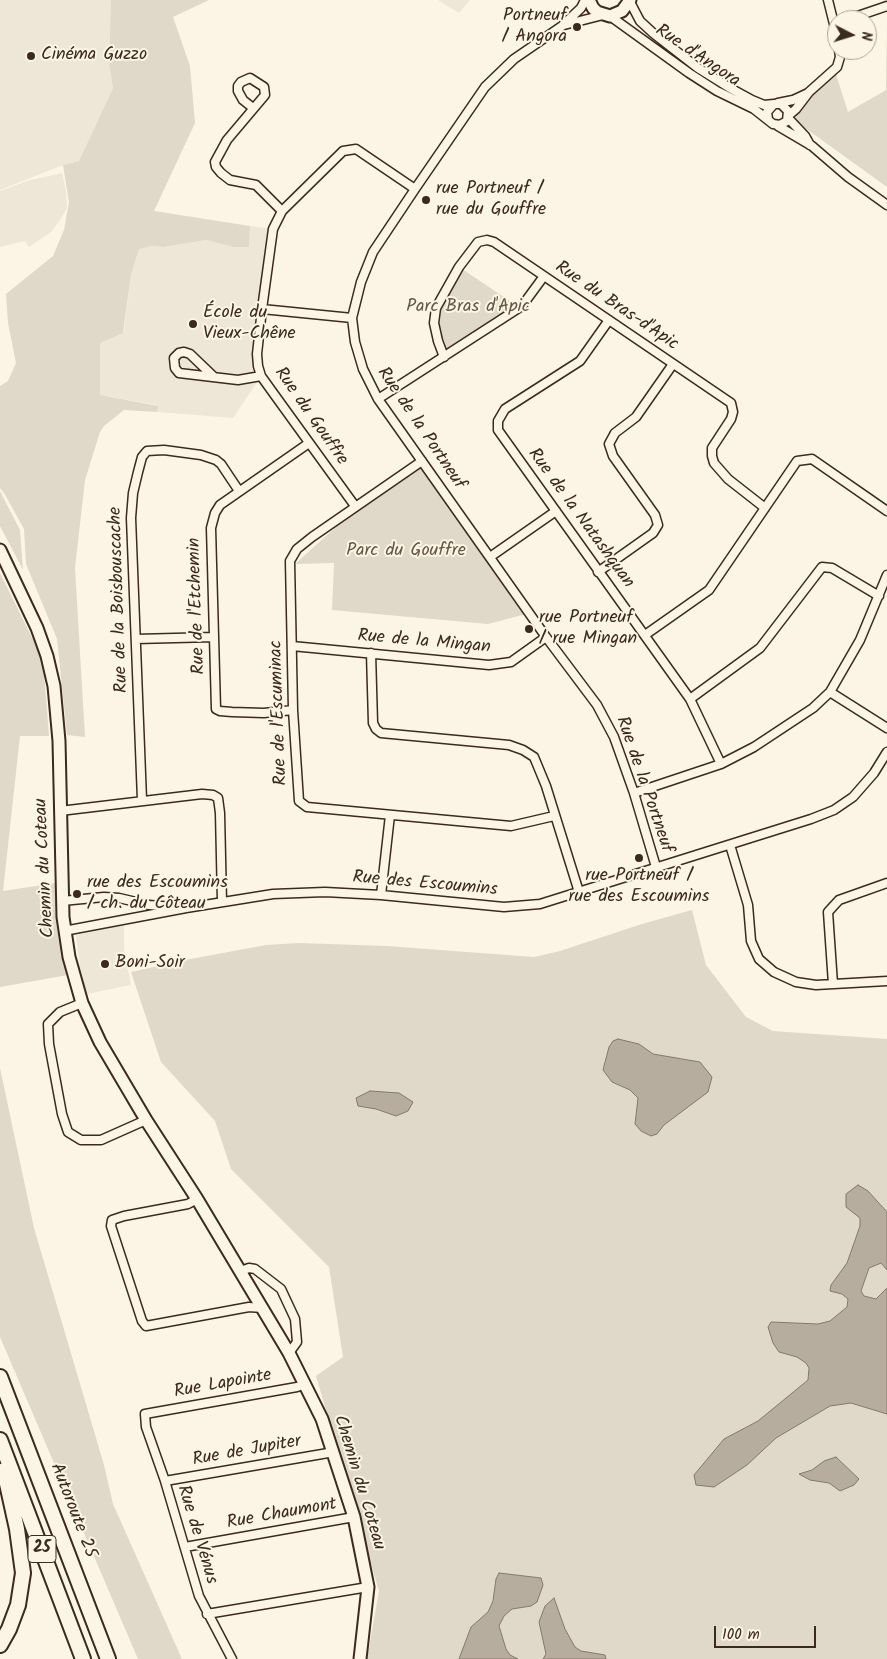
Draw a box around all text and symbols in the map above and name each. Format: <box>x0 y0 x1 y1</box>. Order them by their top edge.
place label: Portneuf / Angora <box>502 6 567 48</box>
north arrow <box>827 10 877 60</box>
marker: Portneuf / Angora <box>571 21 583 33</box>
street label: Rue d'Angora <box>650 21 744 93</box>
text: N <box>855 31 877 42</box>
place label: Cinéma Guzzo <box>41 45 147 67</box>
marker: Cinéma Guzzo <box>25 50 37 62</box>
place label: rue Portneuf / rue du Gouffre <box>436 179 546 222</box>
marker: rue Portneuf / rue du Gouffre <box>420 194 432 206</box>
street label: Rue du Bras-d'Apic <box>550 258 682 356</box>
park label: Parc Bras d'Apic <box>406 297 530 319</box>
place label: École du Vieux-Chêne <box>203 303 296 346</box>
marker: École du Vieux-Chêne <box>187 318 199 330</box>
street label: Rue du Gouffre <box>268 364 352 470</box>
street label: Rue de la Portneuf <box>371 364 469 494</box>
street label: Rue de la Natashquan <box>522 445 638 593</box>
street label: Rue de la Boisbouscache <box>106 506 134 694</box>
street label: Rue de l'Etchemin <box>185 537 211 675</box>
park label: Parc du Gouffre <box>346 541 466 563</box>
place label: rue Portneuf / rue Mingan <box>539 608 637 650</box>
marker: rue Portneuf / rue Mingan <box>523 623 535 635</box>
street label: Rue de la Mingan <box>357 626 491 660</box>
street label: Rue de l'Escuminac <box>267 640 293 786</box>
street label: Rue de la Portneuf <box>610 714 676 856</box>
street label: Chemin du Coteau <box>32 798 60 938</box>
marker: rue Portneuf / rue des Escoumins <box>633 852 645 864</box>
place label: rue Portneuf / rue des Escoumins <box>569 866 709 909</box>
street label: Rue des Escoumins <box>352 868 498 902</box>
place label: rue des Escoumins / ch. du Côteau <box>87 873 228 916</box>
marker: rue des Escoumins / ch. du Côteau <box>71 888 83 900</box>
place label: Boni-Soir <box>115 953 185 975</box>
marker: Boni-Soir <box>99 958 111 970</box>
street label: Rue Lapointe <box>173 1366 273 1404</box>
street label: Chemin du Coteau <box>327 1413 389 1553</box>
street label: Rue de Jupiter <box>191 1432 303 1472</box>
street label: Autoroute 25 <box>44 1460 100 1562</box>
street label: Rue de Vénus <box>171 1483 221 1587</box>
street label: Rue Chaumont <box>225 1495 339 1535</box>
road number: 25 <box>28 1536 56 1562</box>
scale bar <box>717 1616 820 1648</box>
text: 100 m <box>722 1623 760 1647</box>

